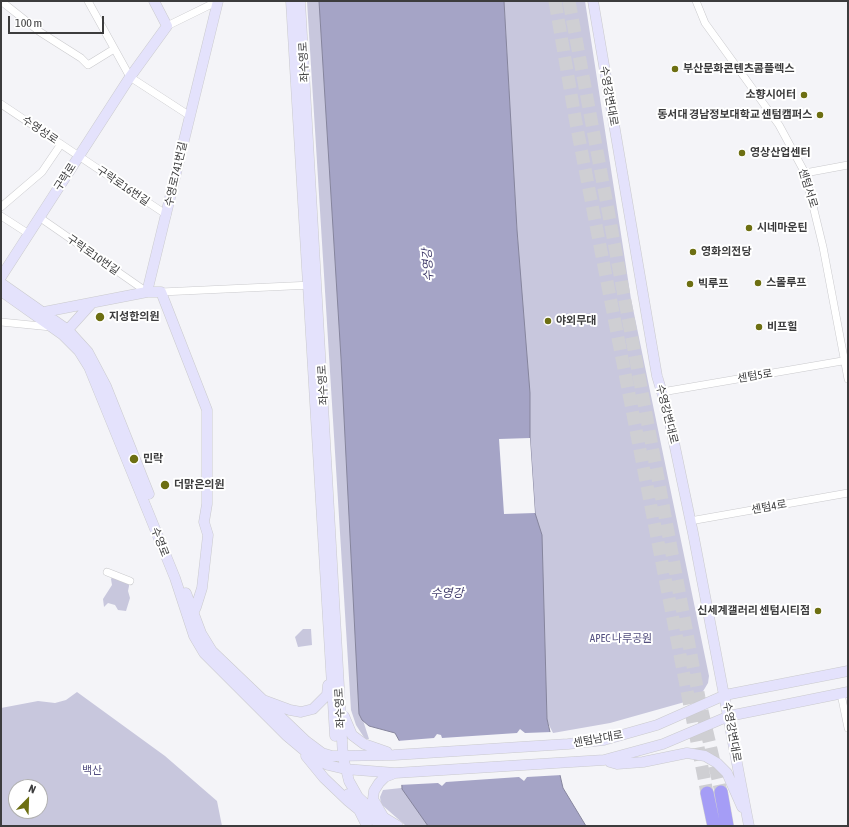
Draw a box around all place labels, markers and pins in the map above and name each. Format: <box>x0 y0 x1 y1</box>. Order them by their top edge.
place label: 부산문화콘텐츠콤플렉스 <box>683 62 794 76</box>
marker: 부산문화콘텐츠콤플렉스 <box>670 64 680 74</box>
place label: 소향시어터 <box>745 88 796 102</box>
marker: 소향시어터 <box>799 90 809 100</box>
place label: 동서대 경남정보대학교 센텀캠퍼스 <box>657 108 812 122</box>
marker: 동서대 경남정보대학교 센텀캠퍼스 <box>815 110 825 120</box>
place label: 영상산업센터 <box>750 146 811 160</box>
marker: 영상산업센터 <box>737 148 747 158</box>
place label: 시네마운틴 <box>757 221 808 235</box>
marker: 시네마운틴 <box>744 223 754 233</box>
place label: 영화의전당 <box>701 245 752 259</box>
marker: 영화의전당 <box>688 247 698 257</box>
place label: 스몰루프 <box>766 276 806 290</box>
place label: 빅루프 <box>698 277 728 291</box>
marker: 스몰루프 <box>753 278 763 288</box>
marker: 빅루프 <box>685 279 695 289</box>
place label: 지성한의원 <box>109 310 160 324</box>
marker: 지성한의원 <box>94 311 106 323</box>
place label: 야외무대 <box>556 314 596 328</box>
marker: 야외무대 <box>543 316 553 326</box>
place label: 비프힐 <box>767 320 797 334</box>
marker: 비프힐 <box>754 322 764 332</box>
place label: 민락 <box>143 452 163 466</box>
marker: 민락 <box>128 453 140 465</box>
place label: 더맑은의원 <box>174 478 225 492</box>
marker: 더맑은의원 <box>159 479 171 491</box>
place label: 신세계갤러리 센텀시티점 <box>697 604 810 618</box>
marker: 신세계갤러리 센텀시티점 <box>813 606 823 616</box>

